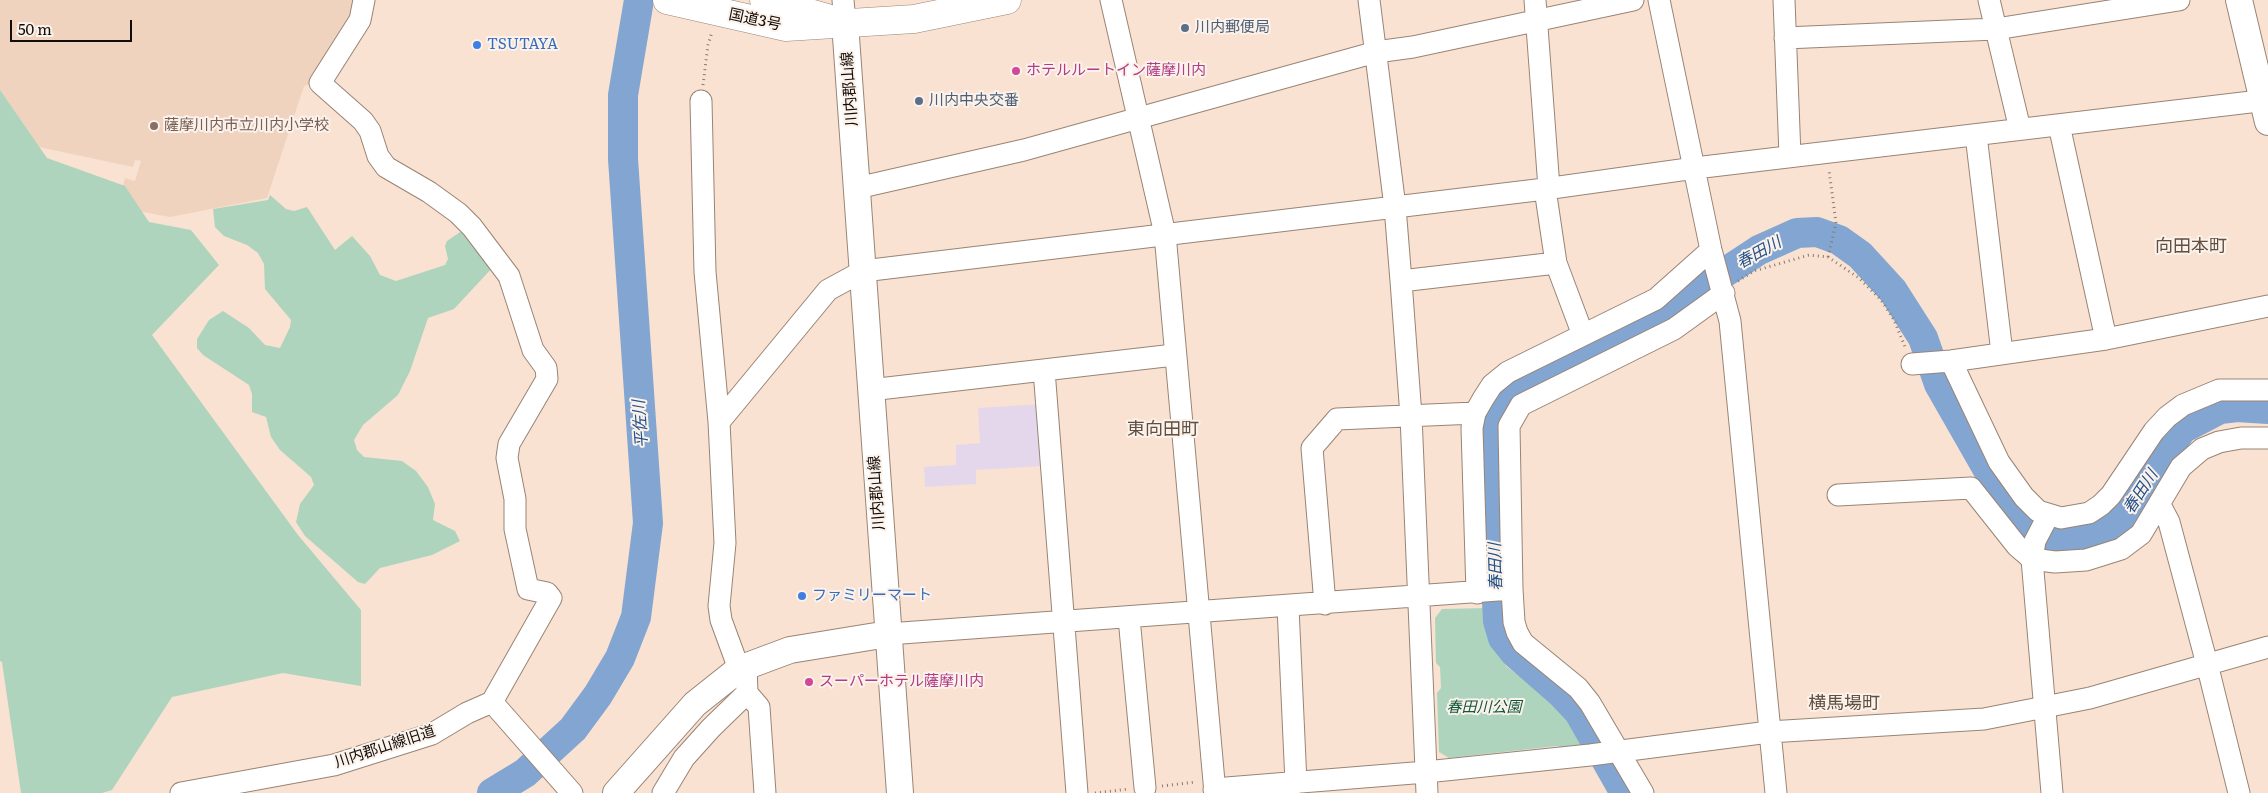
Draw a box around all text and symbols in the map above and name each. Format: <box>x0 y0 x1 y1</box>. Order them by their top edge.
street label: 国道3号 <box>727 6 783 34</box>
scale bar <box>12 10 135 42</box>
text: 50 m <box>18 17 52 40</box>
place label: 川内郵便局 <box>1195 19 1270 37</box>
marker: 川内郵便局 <box>1179 22 1191 34</box>
place label: TSUTAYA <box>487 36 558 54</box>
marker: TSUTAYA <box>471 39 483 51</box>
street label: 川内郡山線 <box>838 51 862 127</box>
place label: ホテルルートイン薩摩川内 <box>1026 62 1206 80</box>
marker: ホテルルートイン薩摩川内 <box>1010 65 1022 77</box>
place label: 川内中央交番 <box>929 92 1019 110</box>
marker: 川内中央交番 <box>913 95 925 107</box>
place label: 薩摩川内市立川内小学校 <box>164 117 329 135</box>
marker: 薩摩川内市立川内小学校 <box>148 120 160 132</box>
water label: 春田川 <box>1733 233 1785 273</box>
district label: 向田本町 <box>2155 236 2227 258</box>
water label: 平佐川 <box>630 399 652 449</box>
district label: 東向田町 <box>1127 419 1199 441</box>
street label: 川内郡山線 <box>865 455 889 531</box>
water label: 春田川 <box>2120 467 2162 517</box>
water label: 春田川 <box>1486 543 1506 591</box>
place label: ファミリーマート <box>812 587 932 605</box>
marker: ファミリーマート <box>796 590 808 602</box>
place label: スーパーホテル薩摩川内 <box>819 673 984 691</box>
marker: スーパーホテル薩摩川内 <box>803 676 815 688</box>
district label: 横馬場町 <box>1808 693 1880 715</box>
park label: 春田川公園 <box>1447 699 1521 717</box>
street label: 川内郡山線旧道 <box>332 722 438 772</box>

